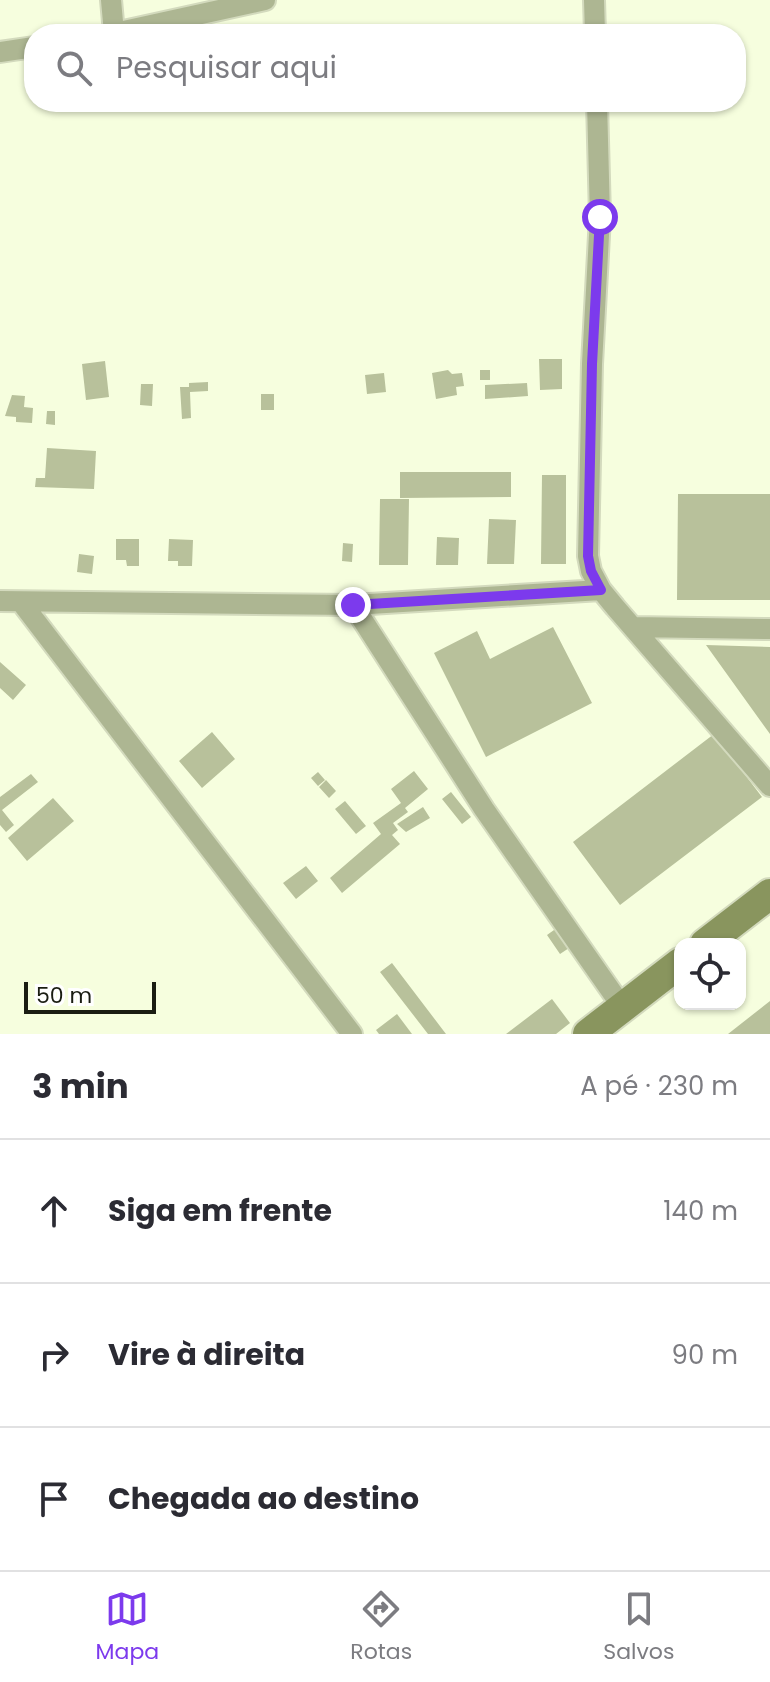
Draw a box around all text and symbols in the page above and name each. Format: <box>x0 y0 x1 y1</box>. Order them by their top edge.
search box <box>24 24 746 112</box>
icon: search <box>52 46 96 90</box>
text: Pesquisar aqui <box>116 46 337 89</box>
route start <box>582 199 618 235</box>
route end <box>335 587 371 623</box>
map controls <box>674 938 746 1010</box>
button: locate <box>674 938 746 1010</box>
scale bar <box>24 978 156 1014</box>
text: 50 m <box>36 980 92 1011</box>
text: 3 min <box>32 1062 129 1110</box>
text: A pé · 230 m <box>580 1068 738 1104</box>
icon: ahead <box>32 1189 76 1233</box>
text: Siga em frente <box>108 1189 332 1232</box>
text: 140 m <box>663 1193 738 1229</box>
icon: right <box>32 1333 76 1377</box>
text: Vire à direita <box>108 1333 305 1376</box>
text: 90 m <box>672 1337 738 1373</box>
icon: arrive <box>32 1477 76 1521</box>
text: Chegada ao destino <box>108 1477 419 1520</box>
tab: Mapa <box>96 1587 159 1668</box>
tab: Rotas <box>350 1587 412 1668</box>
tab: Salvos <box>603 1587 674 1668</box>

